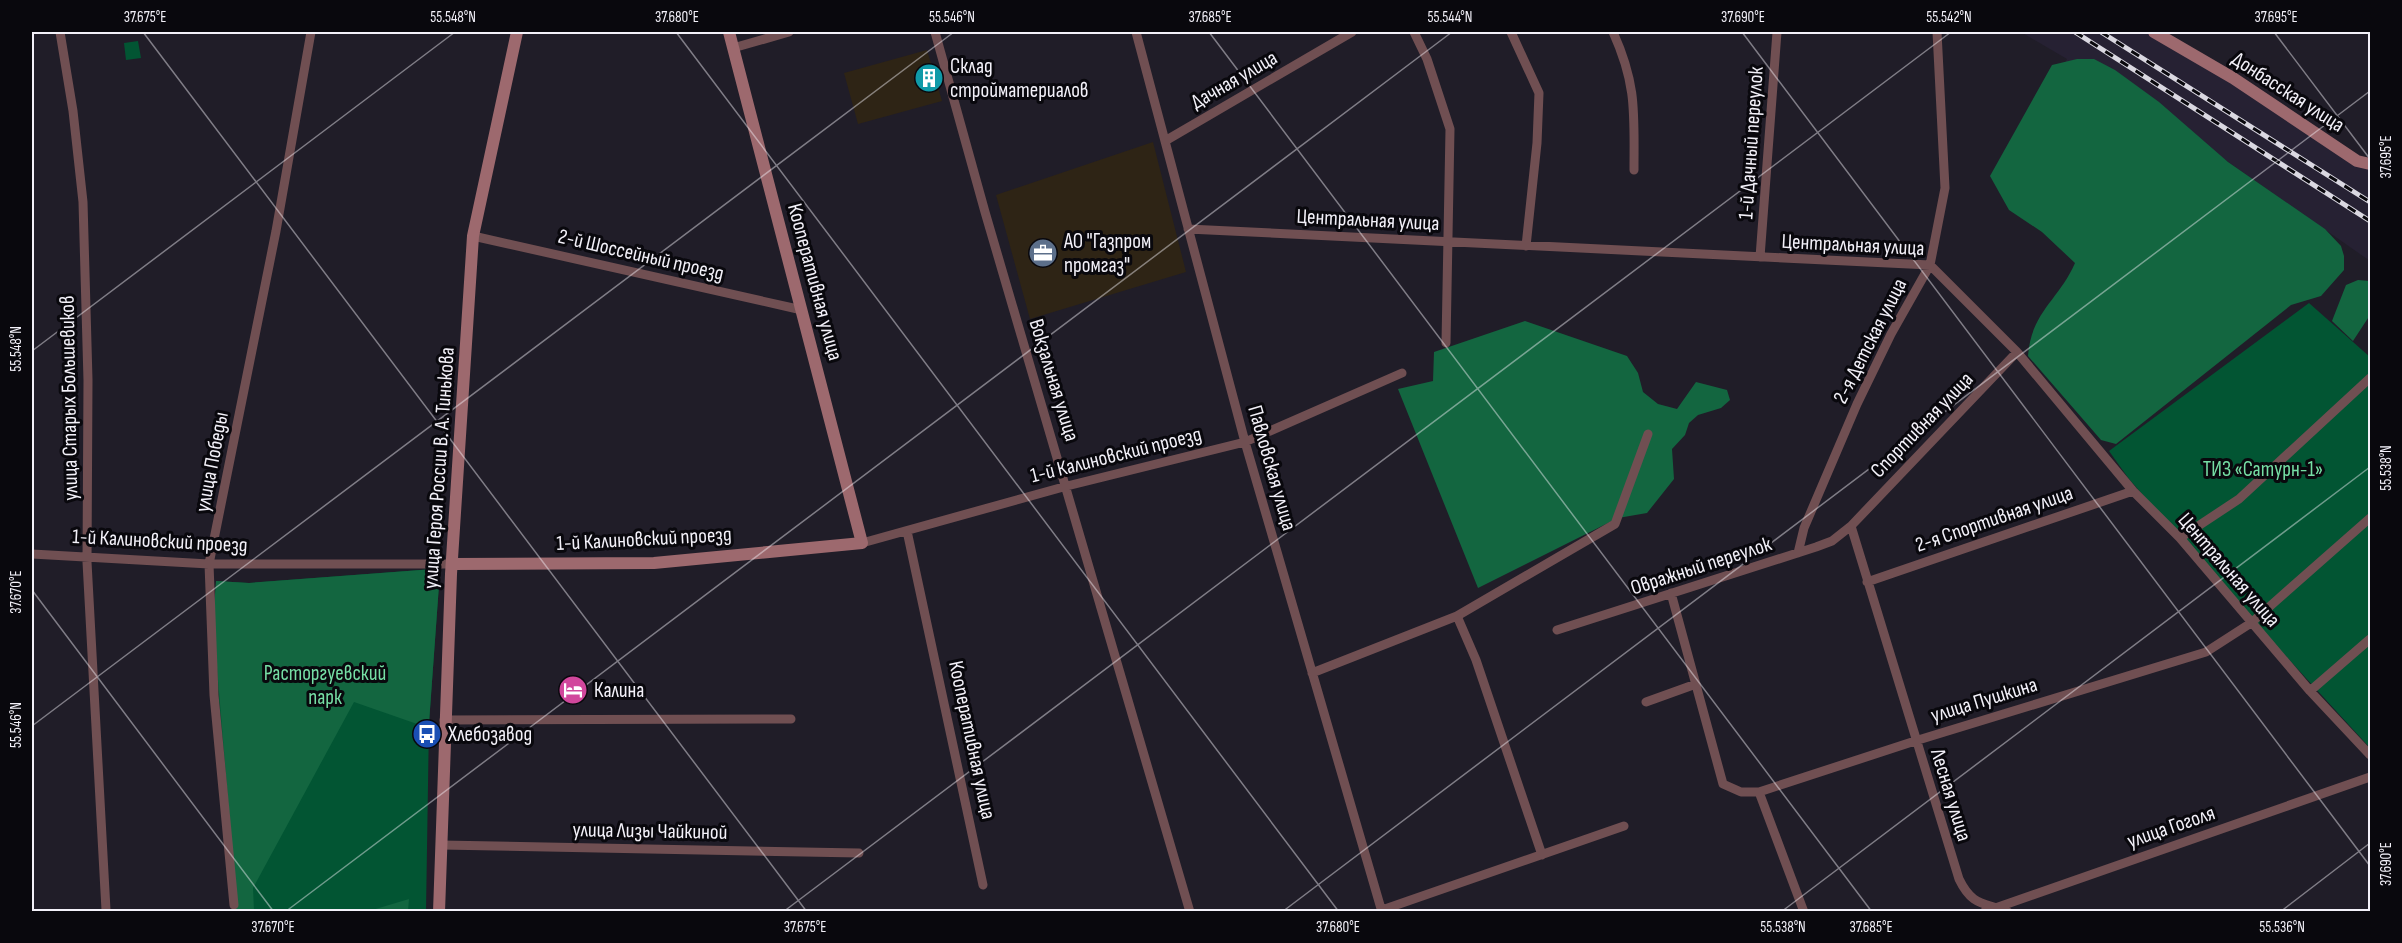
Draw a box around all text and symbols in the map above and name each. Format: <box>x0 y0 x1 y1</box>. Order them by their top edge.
text: 37.675°E <box>124 8 166 27</box>
text: 55.548°N <box>430 8 476 27</box>
text: 37.680°E <box>655 8 699 27</box>
text: 55.546°N <box>929 8 975 27</box>
text: 37.685°E <box>1188 8 1232 27</box>
text: 55.544°N <box>1428 8 1473 27</box>
text: 37.690°E <box>1721 8 1765 27</box>
text: 55.542°N <box>1926 8 1972 27</box>
text: 37.695°E <box>2254 8 2298 27</box>
street label: Дачная улица <box>1186 45 1282 115</box>
street label: Донбасская улица <box>2227 46 2349 138</box>
place label: Склад стройматериалов <box>950 54 1089 103</box>
building icon: Склад стройматериалов <box>913 62 945 94</box>
street label: 1-й Дачный переулок <box>1733 66 1769 220</box>
text: 37.695°E <box>2377 135 2396 179</box>
street label: Кооперативная улица <box>782 201 848 363</box>
street label: Центральная улица <box>1296 204 1440 236</box>
street label: 2-й Шоссейный проезд <box>556 224 726 286</box>
place label: АО "Газпром промгаз" <box>1063 229 1151 278</box>
street label: Центральная улица <box>1781 229 1925 261</box>
office icon: АО "Газпром промгаз" <box>1027 237 1059 269</box>
street label: 2-я Детская улица <box>1828 274 1912 408</box>
street label: улица Старых Большевиков <box>55 295 83 501</box>
street label: Вокзальная улица <box>1024 316 1084 444</box>
text: 55.548°N <box>7 326 26 372</box>
street label: улица Героя России В. А. Тинькова <box>418 346 460 590</box>
street label: Спортивная улица <box>1865 367 1979 483</box>
street label: Павловская улица <box>1242 402 1302 534</box>
street label: улица Победы <box>190 410 234 514</box>
street label: 1-й Калиновский проезд <box>1028 422 1204 488</box>
text: 55.538°N <box>2377 445 2396 491</box>
park label: ТИЗ «Сатурн-1» <box>2203 457 2323 482</box>
street label: 2-я Спортивная улица <box>1912 480 2076 558</box>
street label: Центральная улица <box>2173 508 2285 632</box>
street label: 1-й Калиновский проезд <box>556 522 732 556</box>
street label: 1-й Калиновский проезд <box>72 524 248 558</box>
street label: Овражный переулок <box>1627 531 1775 601</box>
text: 37.670°E <box>7 570 26 614</box>
street label: Кооперативная улица <box>943 659 1001 821</box>
park label: Расторгуевский парк <box>264 661 386 710</box>
street label: улица Пушкина <box>1928 672 2040 728</box>
hotel icon: Калина <box>557 674 589 706</box>
place label: Калина <box>594 678 644 703</box>
text: 55.546°N <box>7 702 26 748</box>
bus stop icon: Хлебозавод <box>411 718 443 750</box>
place label: Хлебозавод <box>447 722 532 747</box>
street label: Лесная улица <box>1925 745 1977 844</box>
street label: улица Гоголя <box>2124 800 2218 854</box>
street label: улица Лизы Чайкиной <box>572 817 728 845</box>
text: 37.690°E <box>2377 842 2396 886</box>
text: 37.670°E <box>251 918 295 937</box>
text: 37.675°E <box>784 918 826 937</box>
text: 37.680°E <box>1316 918 1360 937</box>
text: 55.538°N <box>1760 918 1806 937</box>
text: 37.685°E <box>1849 918 1893 937</box>
text: 55.536°N <box>2259 918 2305 937</box>

